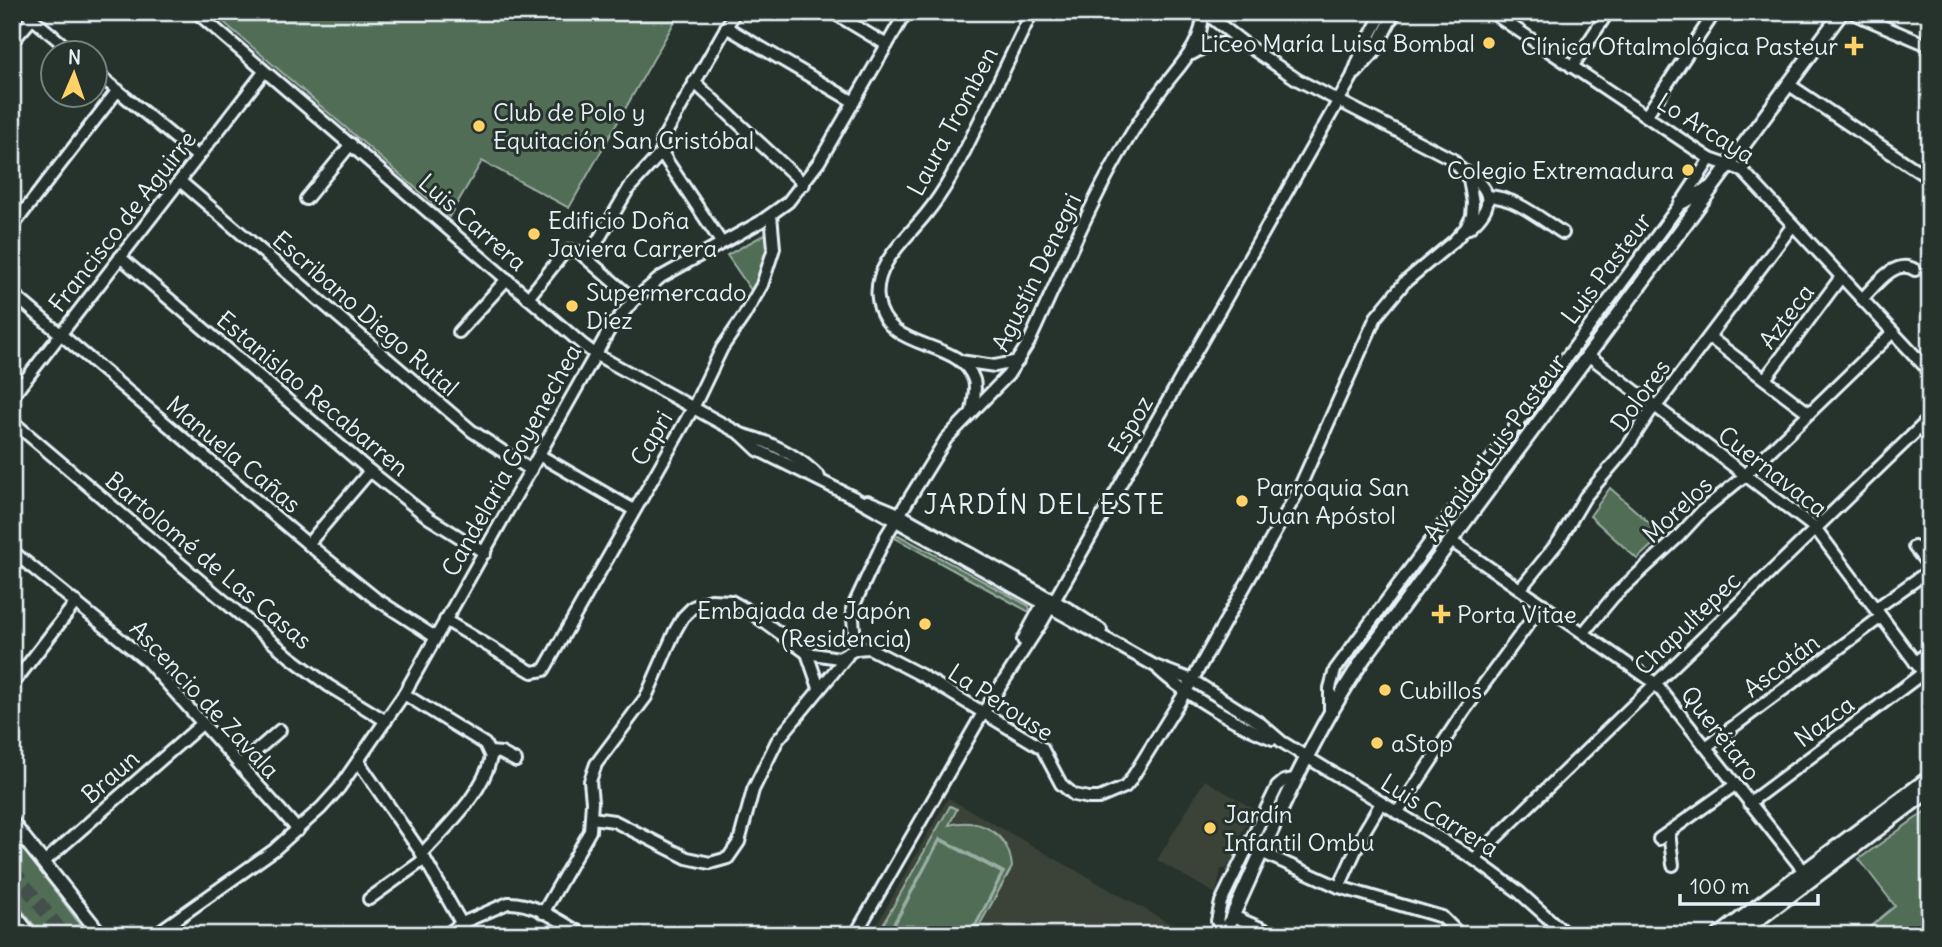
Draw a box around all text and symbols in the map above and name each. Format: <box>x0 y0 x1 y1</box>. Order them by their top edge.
place label: Liceo María Luisa Bombal <box>1200 28 1475 58</box>
place label: Clínica Oftalmológica Pasteur <box>1521 31 1838 61</box>
marker: Liceo María Luisa Bombal <box>1481 35 1497 51</box>
marker: Clínica Oftalmológica Pasteur <box>1844 36 1864 56</box>
north arrow <box>38 38 108 108</box>
street label: Laura Tromben <box>900 41 1004 201</box>
text: N <box>68 45 82 69</box>
street label: Lo Arcaya <box>1651 86 1761 170</box>
place label: Club de Polo y Equitación San Cristóbal <box>493 97 754 155</box>
marker: Club de Polo y Equitación San Cristóbal <box>471 118 487 134</box>
street label: Francisco de Aguirre <box>42 124 202 318</box>
place label: Colegio Extremadura <box>1447 155 1674 185</box>
marker: Colegio Extremadura <box>1680 162 1696 178</box>
street label: Luis Carrera <box>413 167 533 277</box>
street label: Agustín Denegri <box>985 188 1087 356</box>
place label: Edificio Doña Javiera Carrera <box>548 205 717 263</box>
street label: Luis Pasteur <box>1554 206 1658 330</box>
street label: Escribano Diego Rutal <box>267 224 465 402</box>
marker: Edificio Doña Javiera Carrera <box>526 226 542 242</box>
place label: Supermercado Diez <box>586 277 747 335</box>
street label: Azteca <box>1752 278 1820 354</box>
marker: Supermercado Diez <box>564 298 580 314</box>
street label: Estanislao Recabarren <box>211 304 415 482</box>
street label: Candelaria Goyenechea <box>435 339 587 581</box>
street label: Avenida Luis Pasteur <box>1416 347 1572 547</box>
street label: Dolores <box>1604 353 1676 437</box>
street label: Manuela Cañas <box>161 389 307 519</box>
street label: Espoz <box>1101 390 1159 460</box>
street label: Capri <box>623 405 679 471</box>
street label: Cuernavaca <box>1712 419 1834 523</box>
street label: Bartolomé de Las Casas <box>100 465 318 655</box>
street label: Morelos <box>1636 469 1718 549</box>
place label: Parroquia San Juan Apóstol <box>1256 472 1410 530</box>
district label: JARDÍN DEL ESTE <box>924 487 1166 521</box>
marker: Parroquia San Juan Apóstol <box>1234 493 1250 509</box>
street label: Chapultepec <box>1628 565 1746 681</box>
place label: Embajada de Japón (Residencia) <box>697 595 911 653</box>
place label: Porta Vitae <box>1457 599 1577 629</box>
marker: Porta Vitae <box>1431 604 1451 624</box>
street label: Ascencio de Zavala <box>124 614 286 784</box>
marker: Embajada de Japón (Residencia) <box>917 616 933 632</box>
street label: Ascotán <box>1737 627 1825 703</box>
street label: La Perouse <box>943 657 1059 747</box>
place label: Cubillos <box>1399 675 1482 705</box>
street label: Querétaro <box>1675 680 1767 786</box>
marker: Cubillos <box>1377 682 1393 698</box>
street label: Nazca <box>1788 689 1860 753</box>
place label: aStop <box>1391 728 1453 758</box>
marker: aStop <box>1369 735 1385 751</box>
street label: Braun <box>75 743 145 809</box>
street label: Luis Carrera <box>1376 767 1504 863</box>
place label: Jardín Infantil Ombu <box>1224 799 1374 857</box>
marker: Jardín Infantil Ombu <box>1202 820 1218 836</box>
scale bar <box>1680 863 1818 907</box>
text: 100 m <box>1690 873 1749 900</box>

